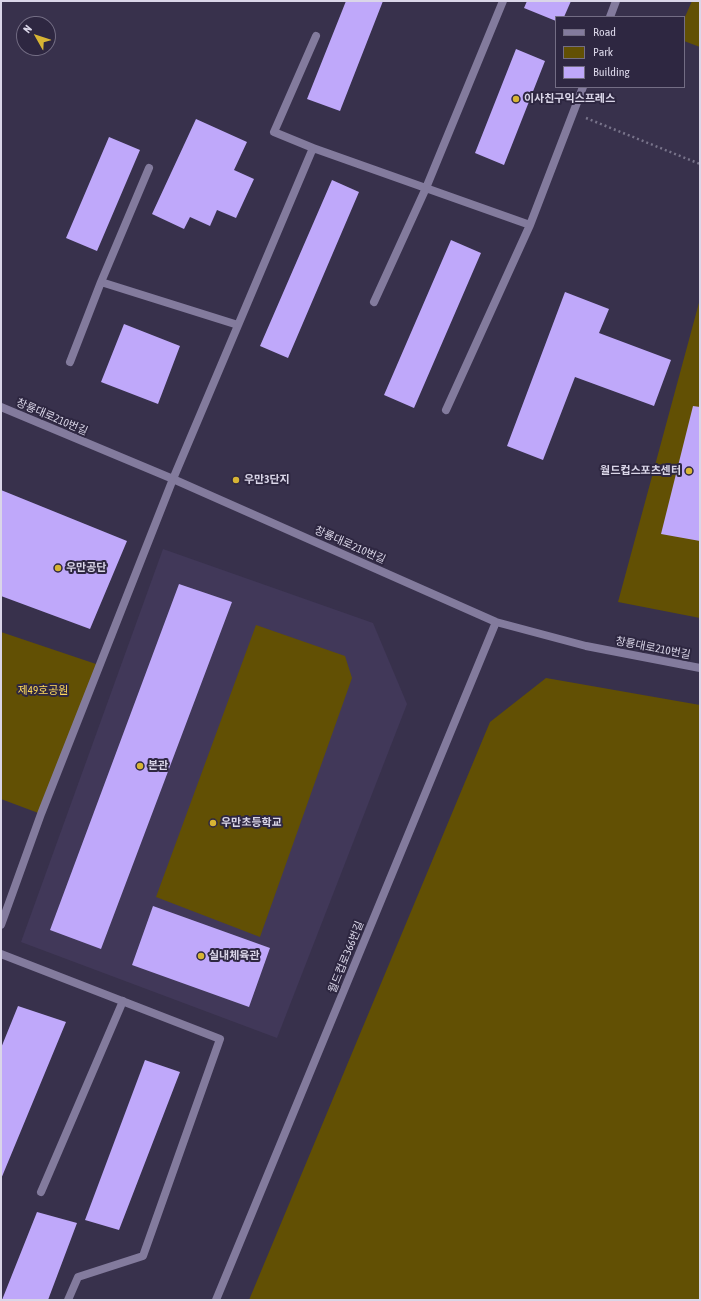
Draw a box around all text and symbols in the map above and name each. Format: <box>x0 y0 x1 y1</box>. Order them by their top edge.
north arrow <box>16 16 56 56</box>
legend <box>555 16 685 88</box>
text: N <box>21 23 34 35</box>
text: Road <box>593 25 616 39</box>
text: Park <box>593 45 613 59</box>
text: Building <box>593 65 630 79</box>
place label: 이사친구익스프레스 <box>524 92 615 106</box>
marker: 이사친구익스프레스 <box>511 94 521 104</box>
street label: 창룡대로210번길 <box>14 396 90 438</box>
place label: 월드컵스포츠센터 <box>600 464 681 478</box>
marker: 월드컵스포츠센터 <box>684 466 694 476</box>
place label: 우만3단지 <box>244 473 290 487</box>
marker: 우만3단지 <box>231 475 241 485</box>
street label: 창룡대로210번길 <box>312 523 388 567</box>
place label: 우만공단 <box>66 561 106 575</box>
marker: 우만공단 <box>53 563 63 573</box>
street label: 창룡대로210번길 <box>614 634 692 662</box>
park label: 제49호공원 <box>18 684 68 698</box>
place label: 본관 <box>148 759 168 773</box>
marker: 본관 <box>135 761 145 771</box>
place label: 우만초등학교 <box>221 816 282 830</box>
marker: 우만초등학교 <box>208 818 218 828</box>
street label: 월드컵로366번길 <box>326 919 366 995</box>
place label: 실내체육관 <box>209 949 260 963</box>
marker: 실내체육관 <box>196 951 206 961</box>

